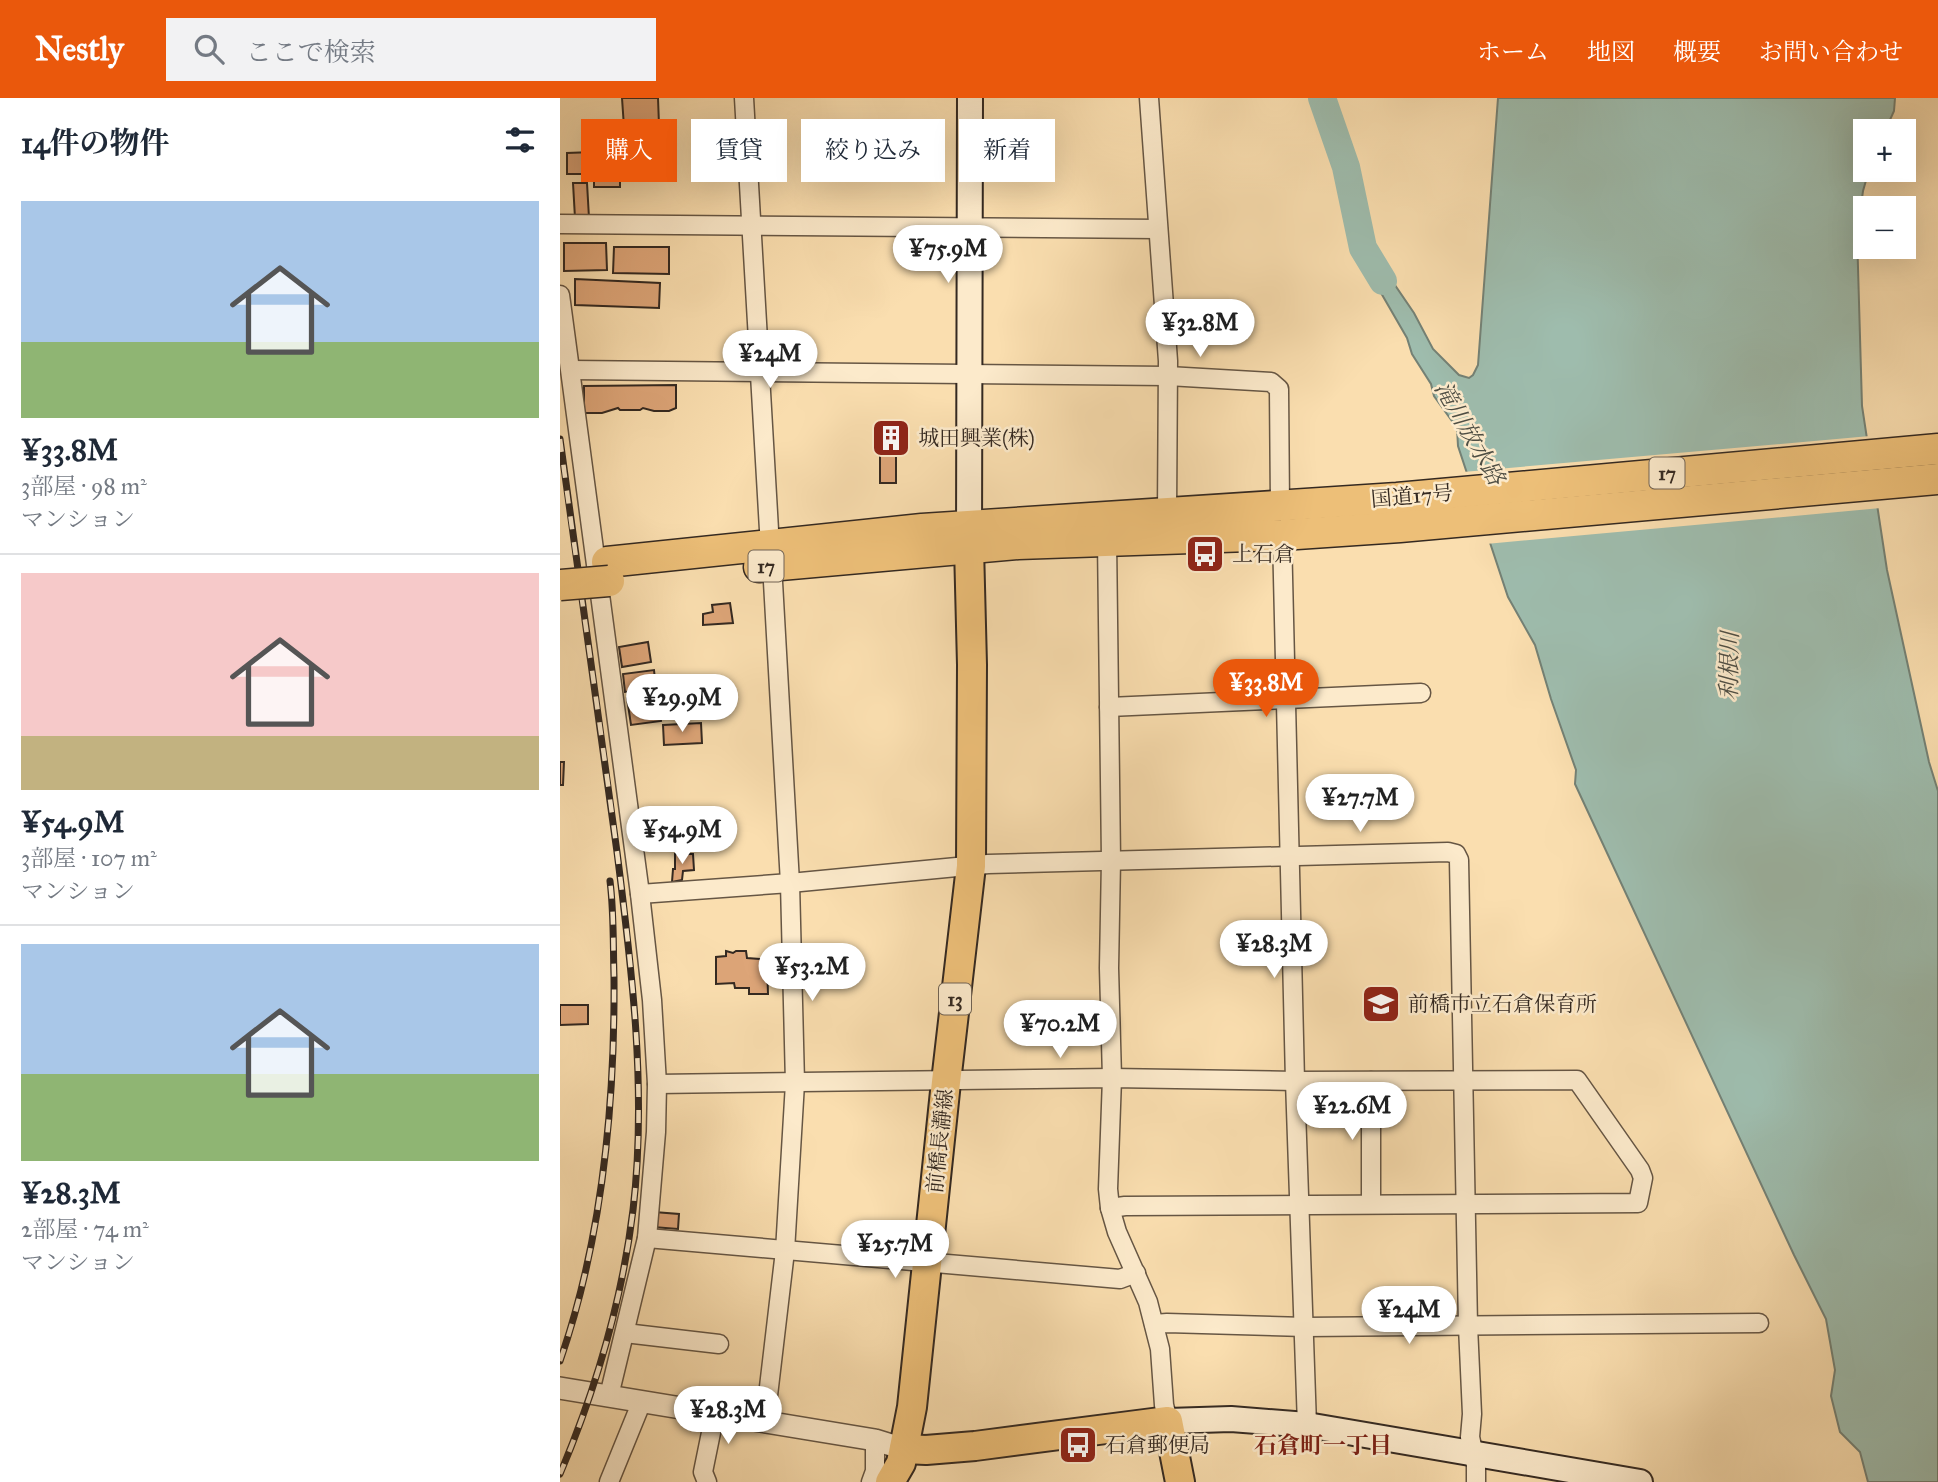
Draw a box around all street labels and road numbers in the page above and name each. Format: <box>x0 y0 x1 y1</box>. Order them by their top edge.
road number: 17 <box>1650 458 1684 488</box>
street label: 国道17号 <box>1370 479 1454 513</box>
road number: 17 <box>748 551 784 582</box>
road number: 13 <box>939 984 971 1015</box>
street label: 前橋長瀞線 <box>922 1087 958 1195</box>

